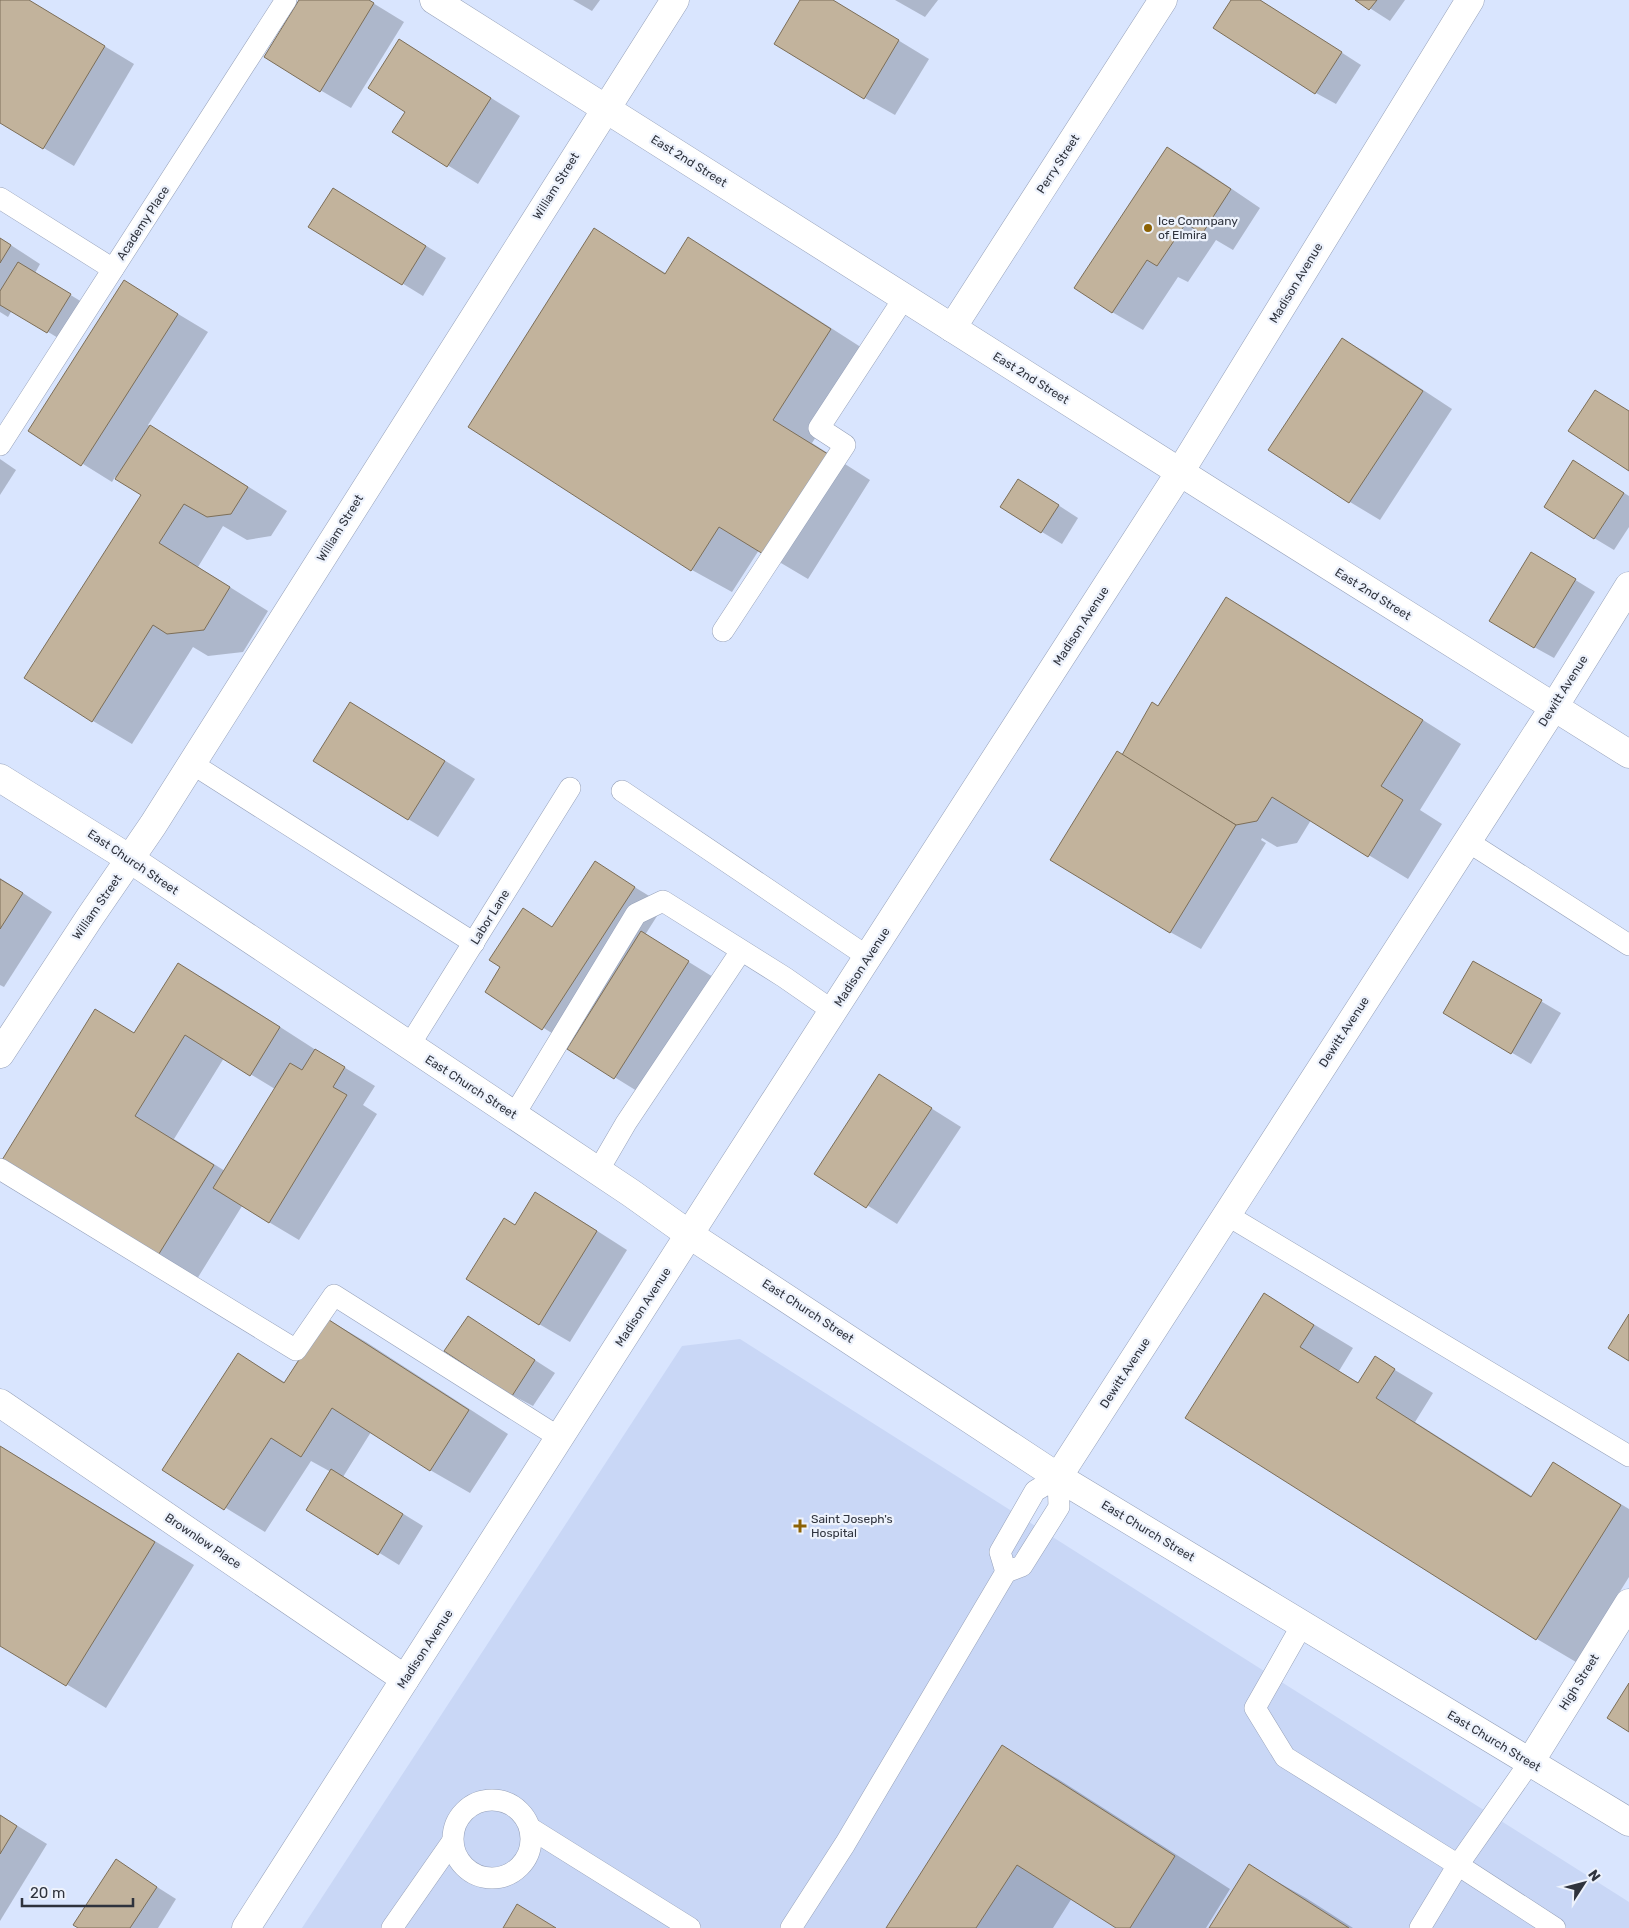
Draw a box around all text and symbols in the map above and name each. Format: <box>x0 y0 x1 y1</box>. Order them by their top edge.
street label: East 2nd Street <box>649 132 730 190</box>
street label: Perry Street <box>1034 132 1082 196</box>
street label: William Street <box>530 150 582 222</box>
street label: Academy Place <box>114 183 172 263</box>
place label: Ice Comnpany of Elmira <box>1158 214 1238 242</box>
marker: Ice Comnpany of Elmira <box>1142 222 1154 234</box>
street label: Madison Avenue <box>1267 240 1326 326</box>
street label: East 2nd Street <box>991 349 1072 407</box>
street label: William Street <box>314 492 366 564</box>
street label: East 2nd Street <box>1333 565 1414 623</box>
street label: Madison Avenue <box>1050 584 1112 668</box>
street label: Dewitt Avenue <box>1535 653 1591 729</box>
street label: East Church Street <box>85 827 181 898</box>
street label: William Street <box>69 872 125 942</box>
street label: Labor Lane <box>468 887 513 947</box>
street label: Madison Avenue <box>831 925 893 1009</box>
street label: Dewitt Avenue <box>1316 994 1372 1070</box>
street label: East Church Street <box>423 1052 520 1122</box>
street label: Madison Avenue <box>612 1265 674 1349</box>
street label: East Church Street <box>760 1276 857 1346</box>
street label: Dewitt Avenue <box>1097 1335 1153 1411</box>
street label: East Church Street <box>1099 1498 1197 1564</box>
street label: Brownlow Place <box>162 1510 244 1572</box>
place label: Saint Joseph's Hospital <box>811 1512 893 1540</box>
marker: Saint Joseph's Hospital <box>793 1519 807 1533</box>
street label: Madison Avenue <box>394 1607 456 1691</box>
street label: High Street <box>1556 1651 1602 1713</box>
street label: East Church Street <box>1445 1708 1543 1774</box>
north arrow <box>1559 1858 1609 1908</box>
text: N <box>1584 1867 1604 1885</box>
scale bar <box>22 1876 134 1908</box>
text: 20 m <box>30 1884 65 1902</box>

